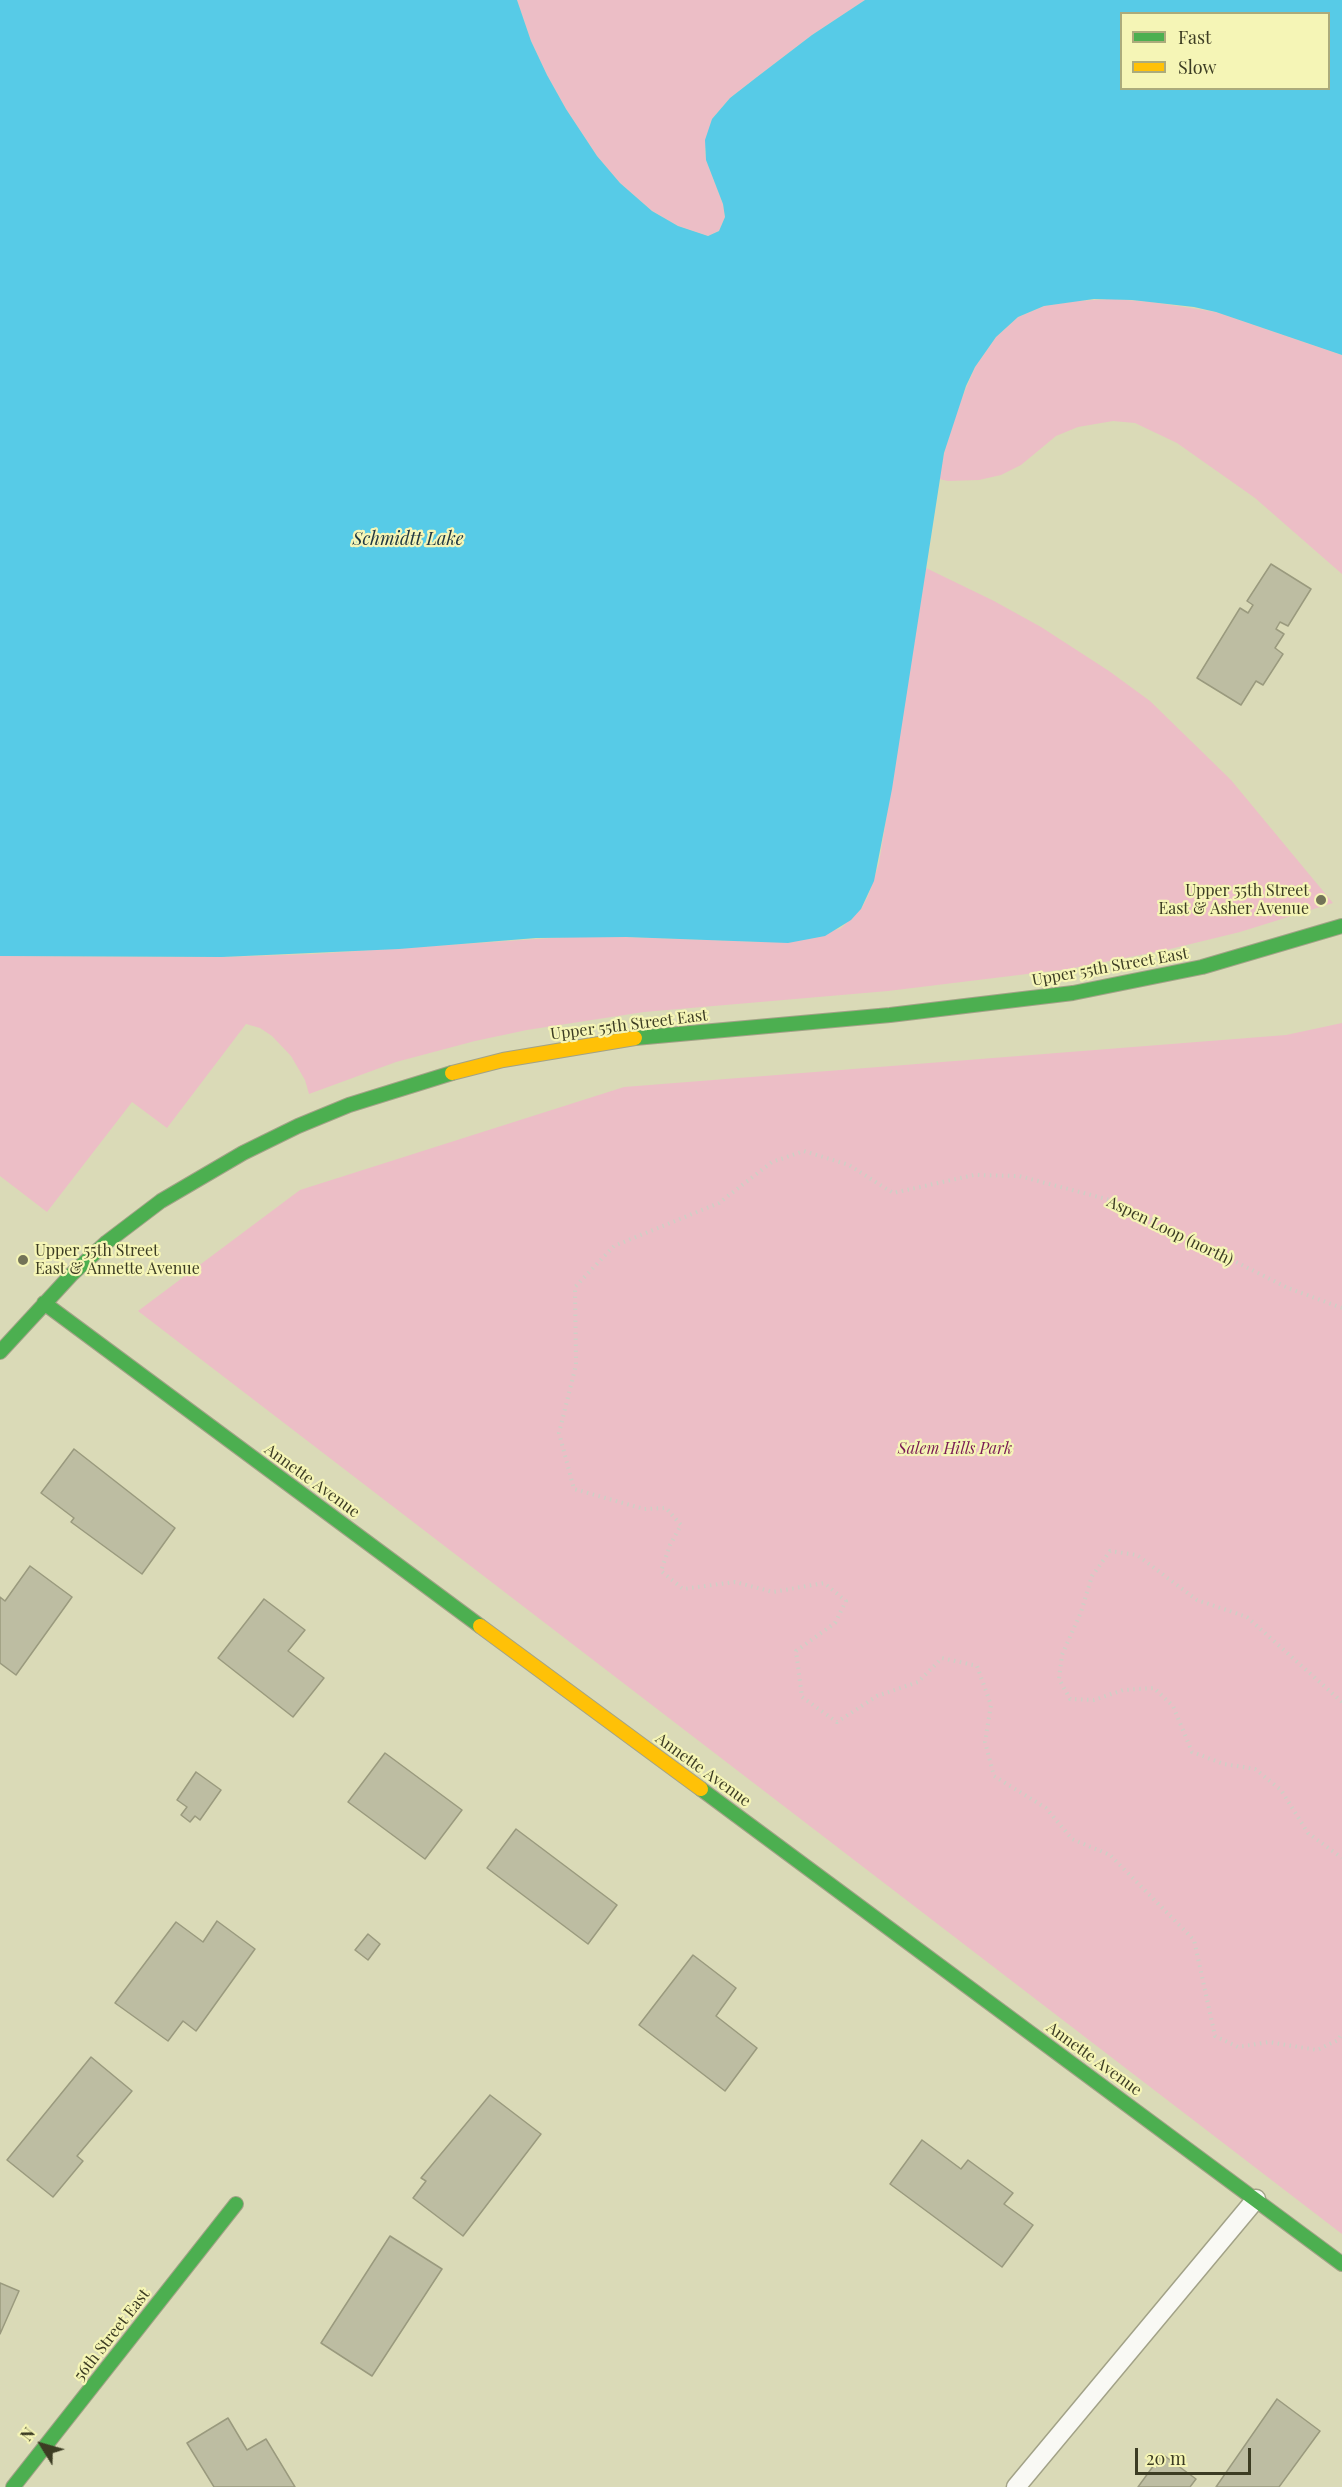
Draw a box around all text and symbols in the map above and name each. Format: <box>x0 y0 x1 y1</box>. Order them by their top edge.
legend <box>1120 12 1330 90</box>
text: Fast <box>1178 25 1211 49</box>
text: Slow <box>1178 55 1216 79</box>
water label: Schmidtt Lake <box>353 528 463 550</box>
place label: Upper 55th Street East & Asher Avenue <box>1158 881 1309 919</box>
marker: Upper 55th Street East & Asher Avenue <box>1314 893 1328 907</box>
street label: Upper 55th Street East <box>1030 944 1190 990</box>
street label: Upper 55th Street East <box>549 1006 709 1044</box>
street label: Aspen Loop (north) <box>1104 1192 1236 1270</box>
place label: Upper 55th Street East & Annette Avenue <box>35 1241 200 1279</box>
marker: Upper 55th Street East & Annette Avenue <box>16 1253 30 1267</box>
park label: Salem Hills Park <box>898 1439 1012 1459</box>
street label: Annette Avenue <box>261 1440 363 1522</box>
street label: Annette Avenue <box>652 1729 754 1811</box>
street label: Annette Avenue <box>1043 2018 1145 2100</box>
street label: 56th Street East <box>70 2285 154 2385</box>
north arrow <box>12 2415 72 2475</box>
text: N <box>15 2423 39 2445</box>
scale bar <box>1138 2436 1254 2474</box>
text: 20 m <box>1146 2446 1186 2470</box>

